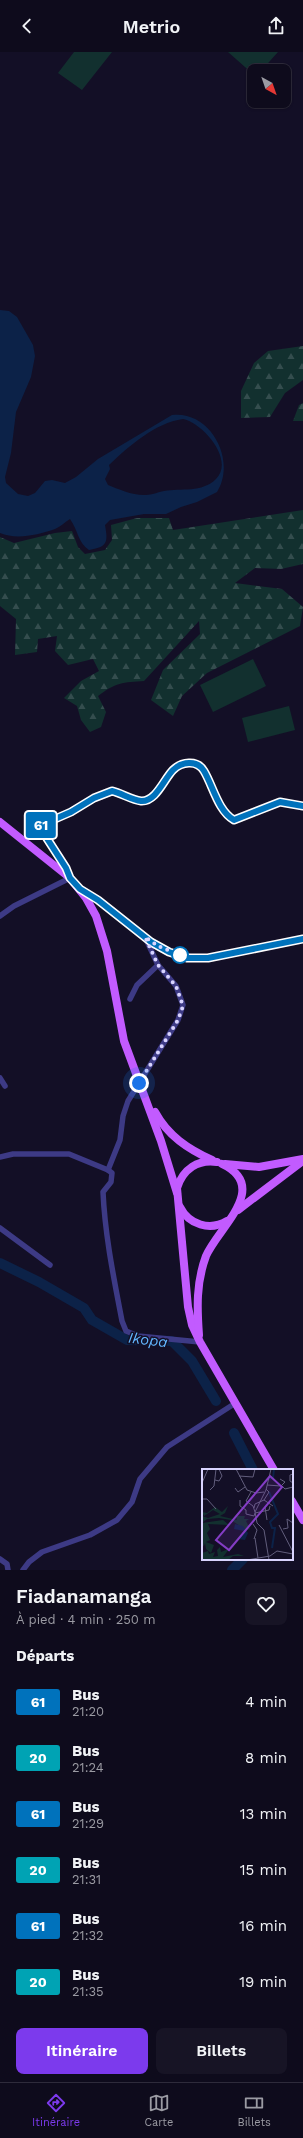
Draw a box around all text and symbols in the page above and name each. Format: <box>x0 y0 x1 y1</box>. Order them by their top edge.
icon: back <box>16 15 38 37</box>
icon: share <box>265 15 287 37</box>
text: Metrio <box>123 16 180 37</box>
north arrow <box>247 64 291 108</box>
map controls <box>247 64 291 108</box>
line badge: 61 <box>23 812 59 838</box>
text: 61 <box>34 817 48 833</box>
unlabelled marker <box>171 946 189 964</box>
your location <box>129 1073 149 1093</box>
water label: Ikopa <box>127 1329 169 1351</box>
inset map <box>202 1469 293 1560</box>
button: heart <box>245 1583 287 1625</box>
text: Fiadanamanga <box>16 1585 151 1608</box>
text: À pied · 4 min · 250 m <box>16 1612 156 1627</box>
text: Départs <box>16 1647 74 1665</box>
text: Bus <box>72 1686 100 1704</box>
text: 4 min <box>245 1693 287 1711</box>
text: 61 <box>31 1694 45 1710</box>
text: 21:20 <box>72 1704 104 1719</box>
text: Bus <box>72 1742 100 1760</box>
text: 8 min <box>245 1749 287 1767</box>
text: 20 <box>29 1750 47 1766</box>
text: 21:24 <box>72 1760 104 1775</box>
text: Bus <box>72 1798 100 1816</box>
text: 13 min <box>240 1805 287 1823</box>
text: 61 <box>31 1806 45 1822</box>
text: 21:29 <box>72 1816 104 1831</box>
text: Bus <box>72 1854 100 1872</box>
text: 15 min <box>240 1861 287 1879</box>
text: 20 <box>29 1862 47 1878</box>
text: 21:31 <box>72 1872 101 1887</box>
text: Bus <box>72 1910 100 1928</box>
text: 16 min <box>239 1917 287 1935</box>
text: 61 <box>31 1918 45 1934</box>
text: 21:32 <box>72 1928 104 1943</box>
text: Bus <box>72 1966 100 1984</box>
text: 19 min <box>239 1973 287 1991</box>
text: 20 <box>29 1974 47 1990</box>
text: 21:35 <box>72 1984 104 1999</box>
button: Itinéraire <box>16 2028 148 2074</box>
button: Billets <box>156 2028 287 2074</box>
tab: Itinéraire <box>32 2092 80 2129</box>
tab: Carte <box>144 2092 173 2129</box>
tab: Billets <box>237 2092 271 2129</box>

